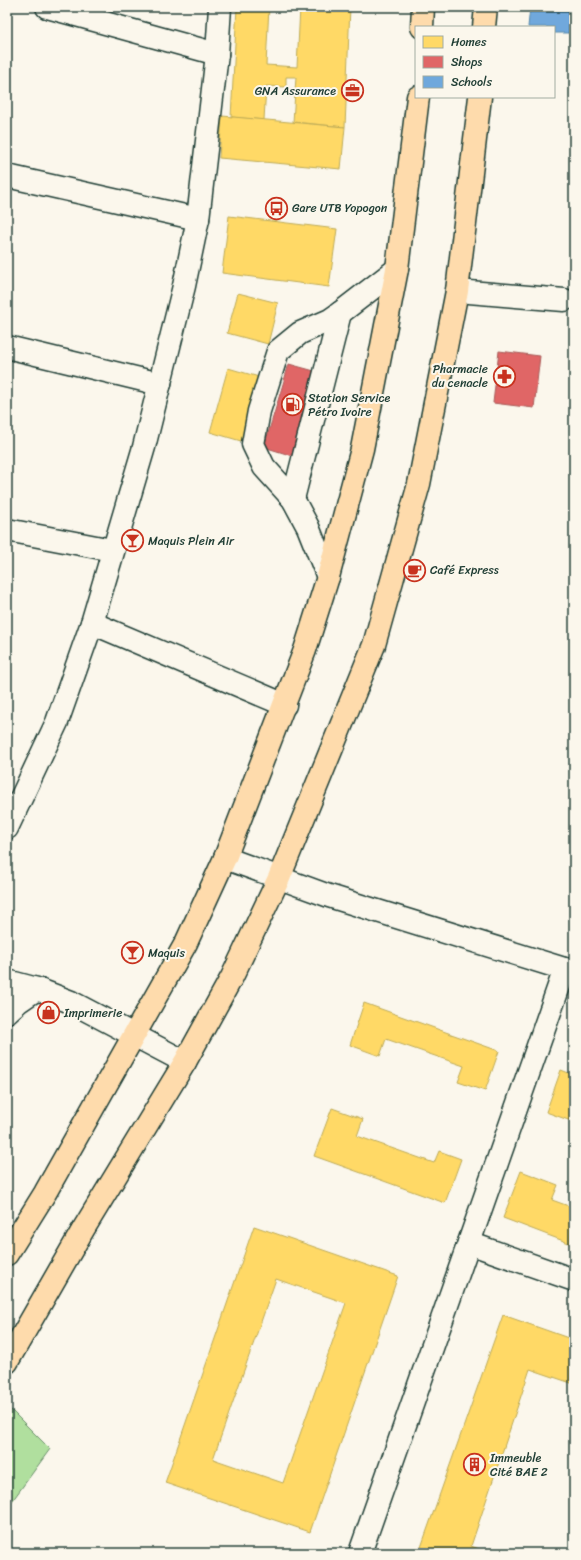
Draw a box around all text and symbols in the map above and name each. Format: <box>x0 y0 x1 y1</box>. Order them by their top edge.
legend <box>415 26 555 98</box>
text: Homes <box>451 31 487 53</box>
text: Shops <box>451 51 482 73</box>
text: Schools <box>451 71 492 93</box>
office icon: GNA Assurance <box>339 78 365 104</box>
place label: GNA Assurance <box>255 80 336 102</box>
bus stop icon: Gare UTB Yopogon <box>263 195 289 221</box>
place label: Gare UTB Yopogon <box>292 197 388 219</box>
place label: Pharmacie du cenacle <box>432 358 488 394</box>
pharmacy icon: Pharmacie du cenacle <box>491 363 517 389</box>
place label: Station Service Pétro Ivoire <box>308 387 390 423</box>
fuel station icon: Station Service Pétro Ivoire <box>280 392 306 418</box>
bar icon: Maquis Plein Air <box>119 528 145 554</box>
place label: Maquis Plein Air <box>148 530 235 552</box>
cafe icon: Café Express <box>402 557 428 583</box>
place label: Café Express <box>430 559 499 581</box>
bar icon: Maquis <box>120 940 146 966</box>
place label: Maquis <box>148 942 185 964</box>
shop icon: Imprimerie <box>36 1000 62 1026</box>
place label: Imprimerie <box>63 1002 122 1024</box>
place label: Immeuble Cité BAE 2 <box>489 1447 548 1483</box>
building icon: Immeuble Cité BAE 2 <box>461 1452 487 1478</box>

